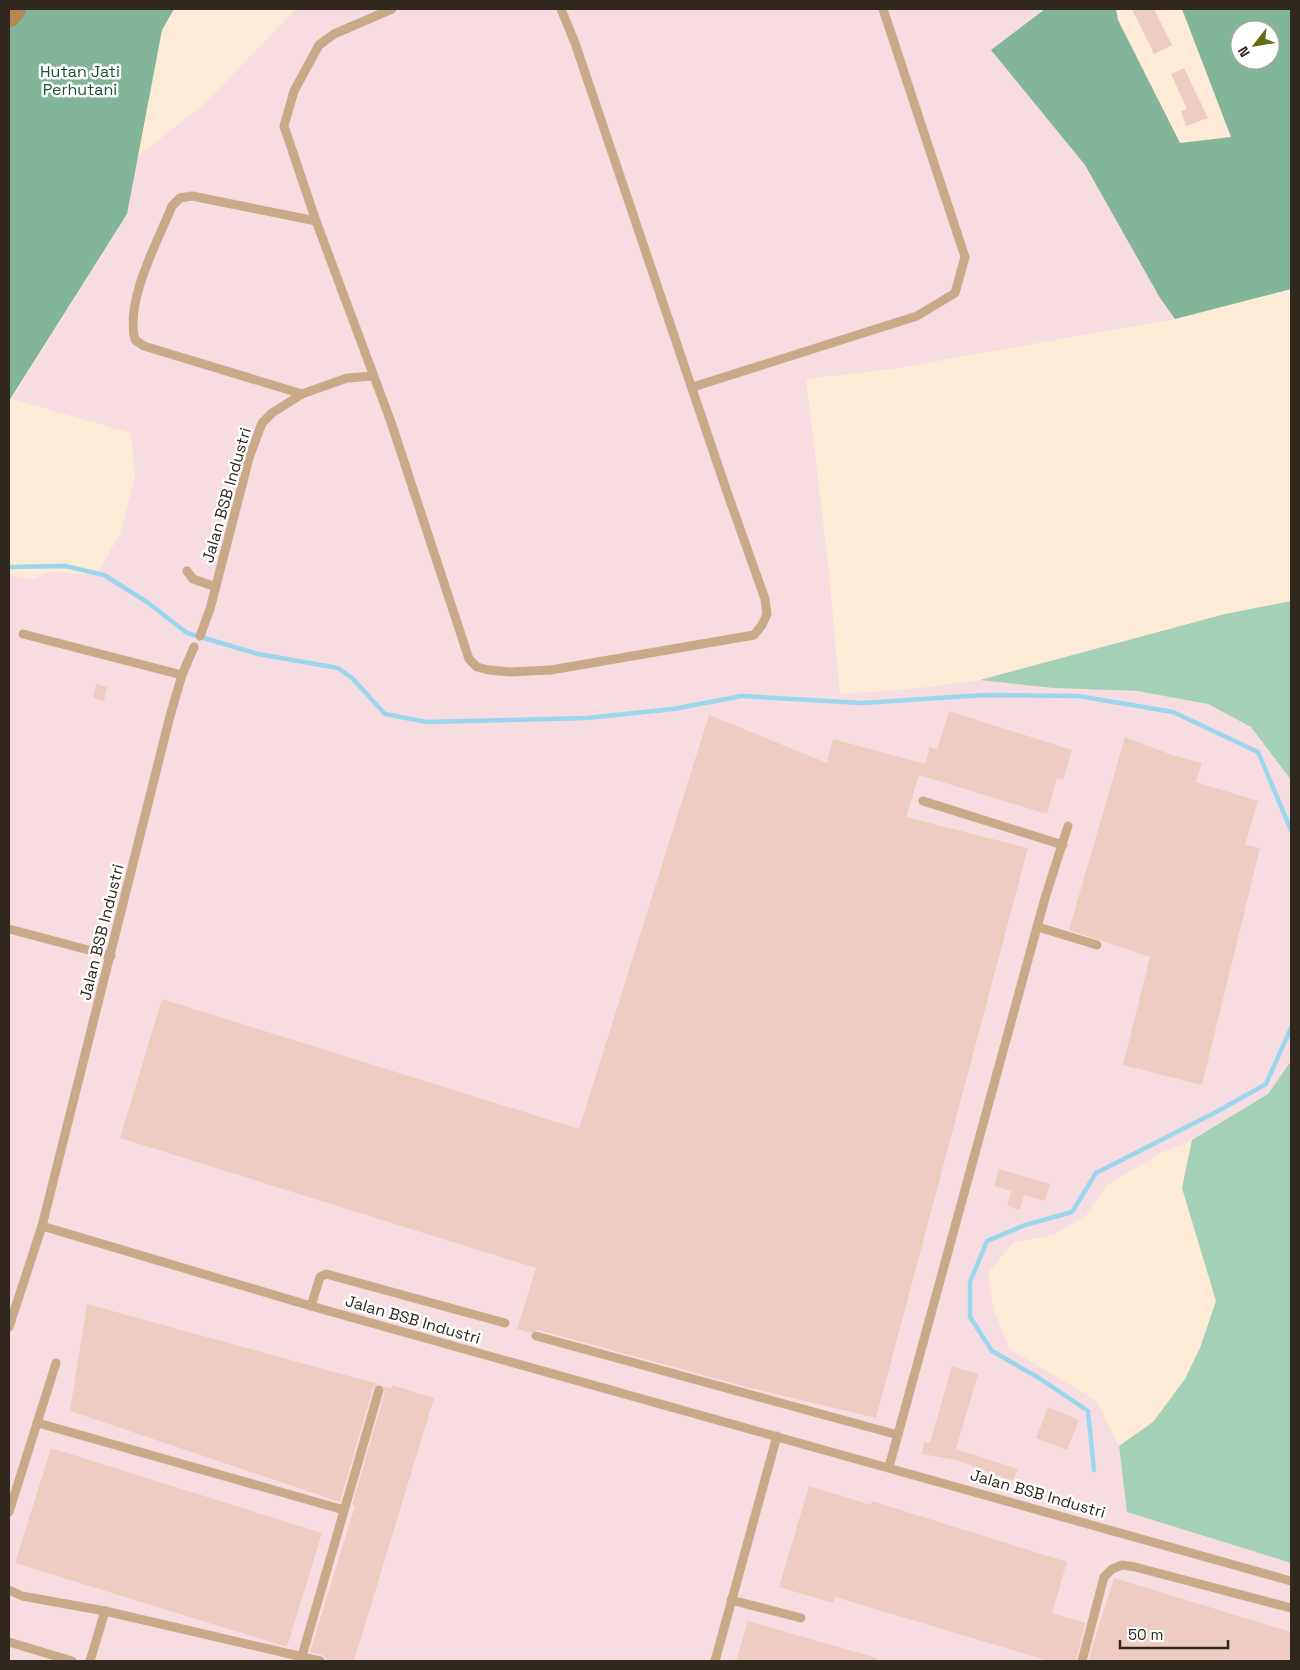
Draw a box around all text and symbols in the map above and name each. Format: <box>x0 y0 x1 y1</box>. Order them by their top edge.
north arrow <box>1230 20 1280 70</box>
text: N <box>1234 43 1254 60</box>
park label: Hutan Jati Perhutani <box>40 61 120 100</box>
street label: Jalan BSB Industri <box>197 425 256 565</box>
street label: Jalan BSB Industri <box>74 862 129 1002</box>
street label: Jalan BSB Industri <box>343 1290 483 1349</box>
street label: Jalan BSB Industri <box>968 1464 1108 1523</box>
scale bar <box>1120 1618 1228 1650</box>
text: 50 m <box>1128 1625 1163 1644</box>

